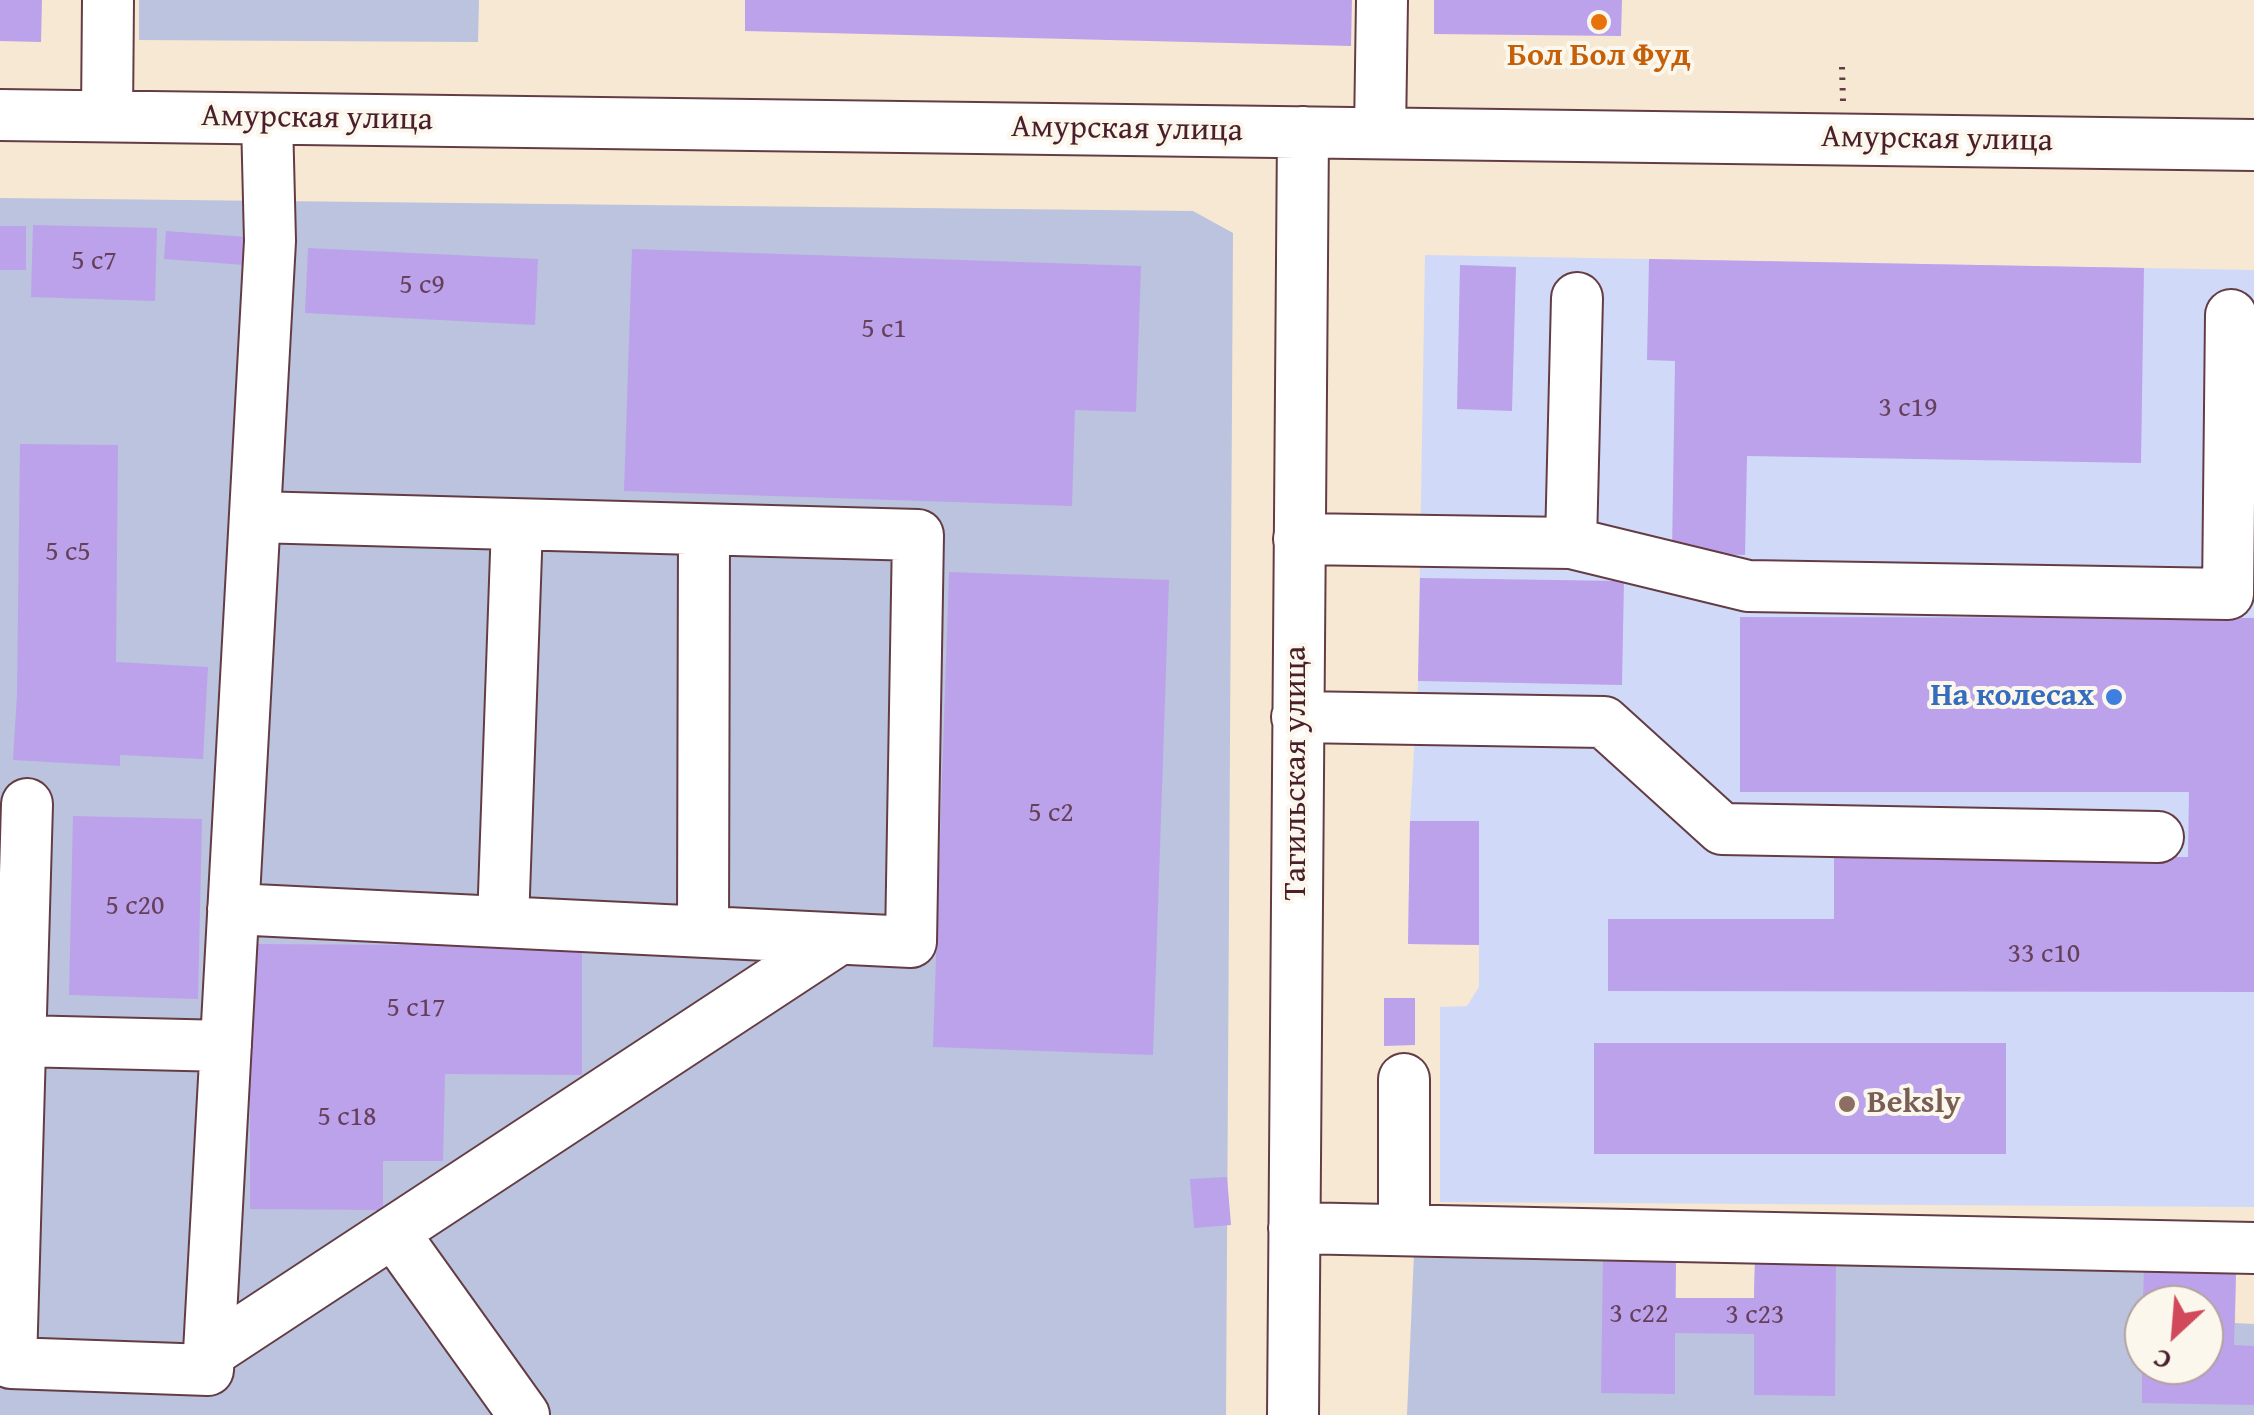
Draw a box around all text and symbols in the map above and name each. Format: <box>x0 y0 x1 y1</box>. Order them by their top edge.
marker: Бол Бол Фуд <box>1588 11 1610 33</box>
place label: Бол Бол Фуд <box>1507 38 1691 76</box>
street label: Амурская улица <box>201 98 433 140</box>
street label: Амурская улица <box>1011 109 1243 151</box>
street label: Амурская улица <box>1821 119 2053 161</box>
house number: 5 с7 <box>71 245 117 279</box>
house number: 5 с9 <box>399 269 445 303</box>
house number: 5 с1 <box>861 313 907 347</box>
house number: 3 с19 <box>1878 392 1938 426</box>
house number: 5 с5 <box>45 536 91 570</box>
street label: Тагильская улица <box>1278 646 1316 900</box>
place label: На колесах <box>1930 678 2094 716</box>
marker: На колесах <box>2103 686 2125 708</box>
house number: 5 с2 <box>1028 797 1074 831</box>
house number: 5 с20 <box>105 890 165 924</box>
house number: 33 с10 <box>2008 938 2080 972</box>
house number: 5 с17 <box>386 992 446 1026</box>
place label: Beksly <box>1867 1085 1961 1123</box>
marker: Beksly <box>1836 1093 1858 1115</box>
house number: 5 с18 <box>317 1101 377 1135</box>
north arrow <box>2124 1285 2224 1385</box>
house number: 3 с22 <box>1609 1298 1669 1332</box>
house number: 3 с23 <box>1725 1299 1785 1333</box>
text: С <box>2145 1339 2178 1383</box>

